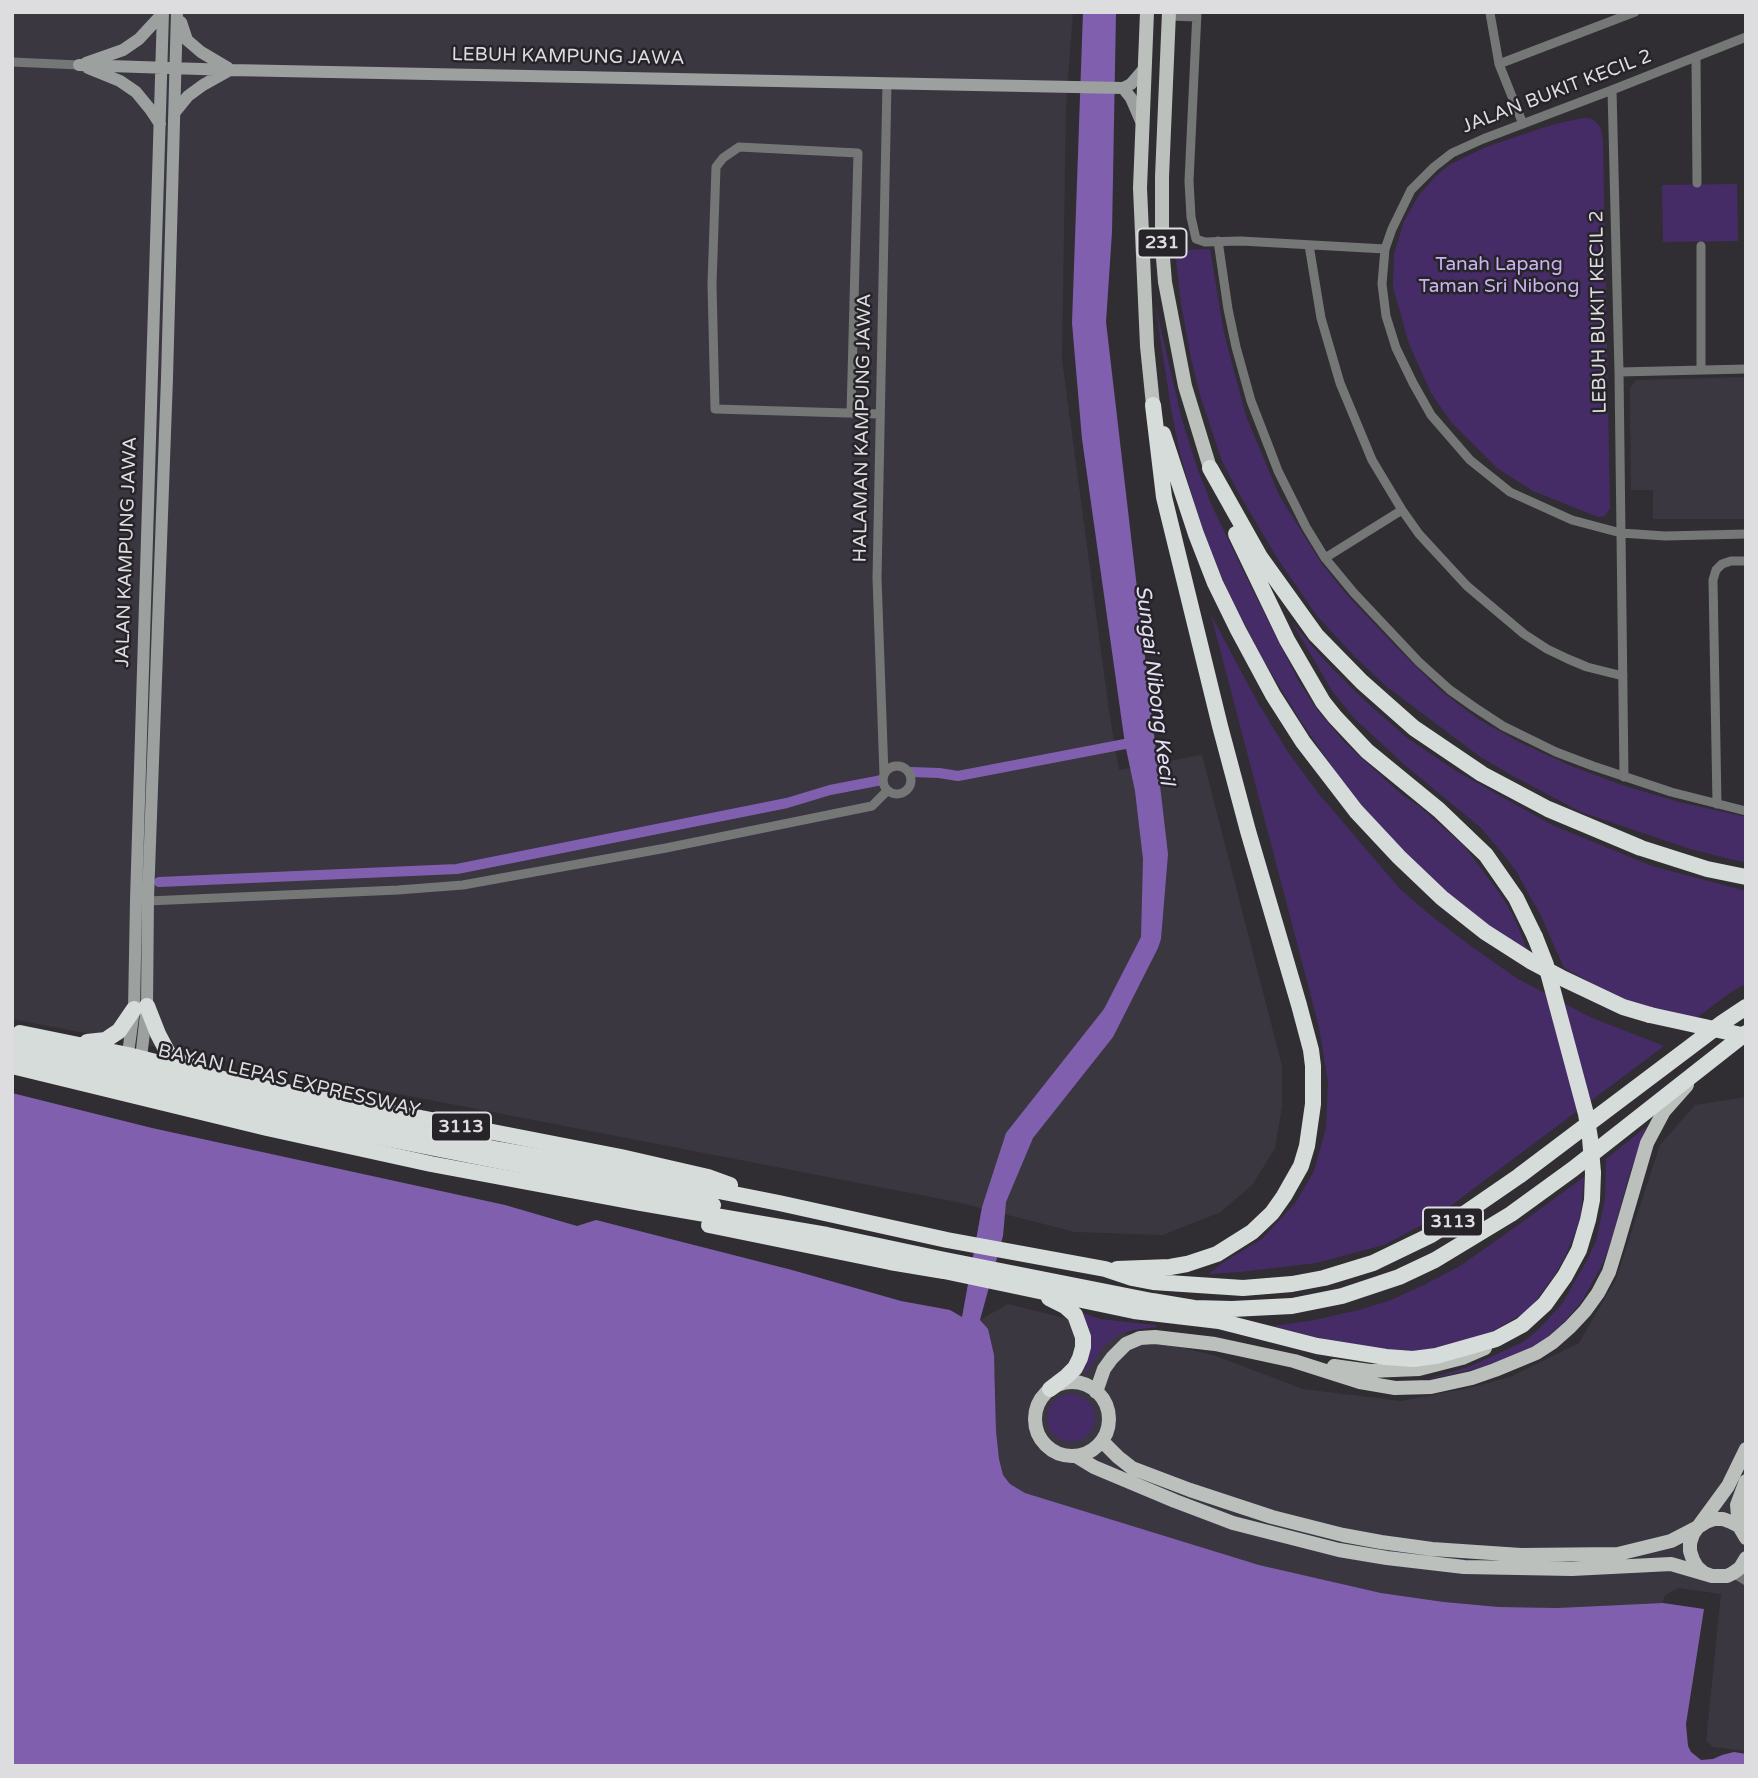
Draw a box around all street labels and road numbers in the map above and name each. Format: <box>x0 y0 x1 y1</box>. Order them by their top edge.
street label: LEBUH KAMPUNG JAWA <box>451 44 685 70</box>
street label: JALAN BUKIT KECIL 2 <box>1459 45 1655 139</box>
street label: LEBUH BUKIT KECIL 2 <box>1586 210 1612 414</box>
road number: 231 <box>1138 229 1186 258</box>
street label: HALAMAN KAMPUNG JAWA <box>849 293 877 563</box>
street label: JALAN KAMPUNG JAWA <box>112 436 142 668</box>
street label: BAYAN LEPAS EXPRESSWAY <box>156 1040 422 1122</box>
road number: 3113 <box>431 1112 491 1142</box>
road number: 3113 <box>1423 1208 1483 1237</box>

